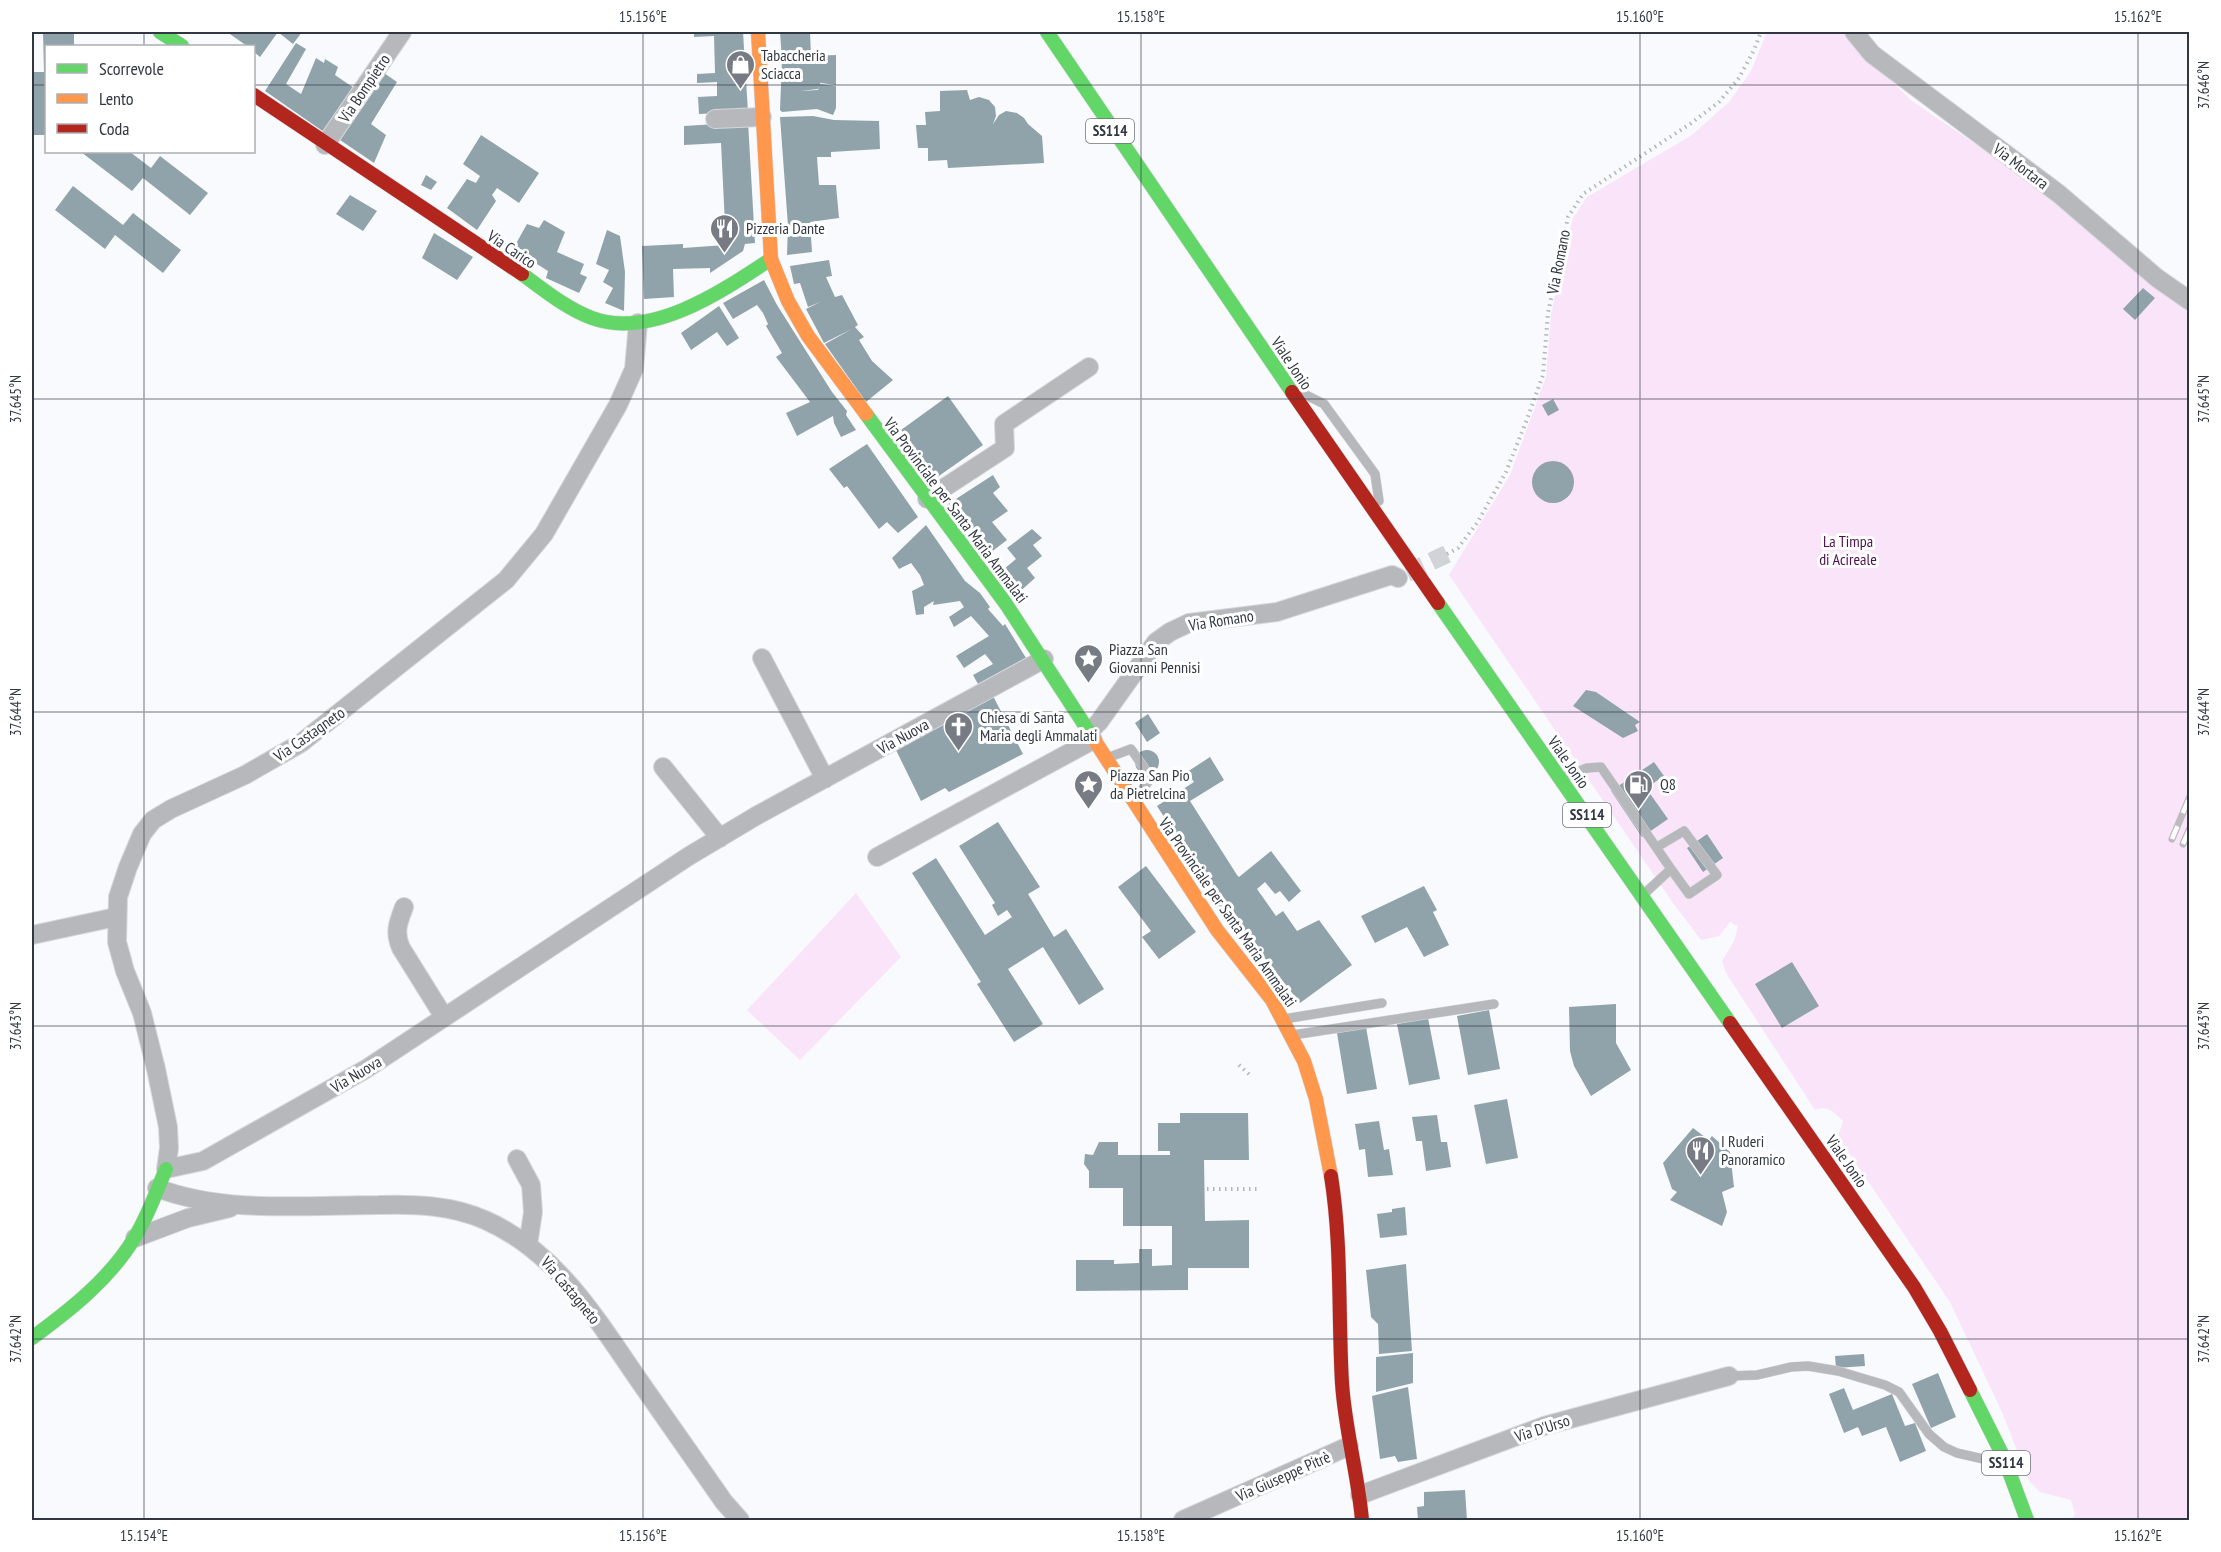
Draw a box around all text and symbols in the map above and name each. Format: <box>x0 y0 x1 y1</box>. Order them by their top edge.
text: 15.156°E <box>619 7 667 26</box>
text: 15.158°E <box>1117 7 1165 26</box>
text: 15.160°E <box>1616 7 1664 26</box>
text: 15.162°E <box>2114 7 2162 26</box>
legend <box>45 45 255 153</box>
place label: Tabaccheria Sciacca <box>761 45 826 83</box>
shop icon: Tabaccheria Sciacca <box>724 48 756 90</box>
street label: Via Bompietro <box>333 50 394 127</box>
text: Scorrevole <box>99 57 164 80</box>
text: 37.646°N <box>2194 61 2213 109</box>
text: Lento <box>99 87 134 110</box>
text: Coda <box>99 117 130 140</box>
road number: SS114 <box>1086 119 1134 143</box>
street label: Via Mortara <box>1989 138 2053 193</box>
restaurant icon: Pizzeria Dante <box>709 212 741 254</box>
place label: Pizzeria Dante <box>746 218 825 238</box>
street label: Via Carico <box>483 225 540 273</box>
street label: Via Romano <box>1542 228 1574 297</box>
street label: Viale Jonio <box>1267 332 1317 393</box>
text: 37.645°N <box>6 375 25 423</box>
text: 37.645°N <box>2194 375 2213 423</box>
street label: Via Provinciale per Santa Maria Ammalati <box>879 413 1032 607</box>
park label: La Timpa di Acireale <box>1819 531 1877 569</box>
street label: Via Romano <box>1186 605 1255 635</box>
place label: Piazza San Giovanni Pennisi <box>1109 639 1200 677</box>
place icon: Piazza San Giovanni Pennisi <box>1072 642 1104 684</box>
text: 37.644°N <box>6 688 25 736</box>
text: 37.644°N <box>2194 688 2213 736</box>
street label: Via Castagneto <box>269 702 348 766</box>
place label: Chiesa di Santa Maria degli Ammalati <box>980 707 1098 745</box>
church icon: Chiesa di Santa Maria degli Ammalati <box>943 710 975 752</box>
street label: Via Nuova <box>873 714 932 759</box>
street label: Viale Jonio <box>1543 731 1594 792</box>
place label: Piazza San Pio da Pietrelcina <box>1110 765 1190 803</box>
place icon: Piazza San Pio da Pietrelcina <box>1073 768 1105 810</box>
fuel station icon: Q8 <box>1623 768 1655 810</box>
place label: Q8 <box>1660 774 1676 794</box>
road number: SS114 <box>1563 803 1611 827</box>
street label: Via Provinciale per Santa Maria Ammalati <box>1154 812 1301 1011</box>
text: 37.643°N <box>6 1002 25 1050</box>
text: 37.643°N <box>2194 1002 2213 1050</box>
street label: Via Nuova <box>326 1051 385 1097</box>
street label: Viale Jonio <box>1821 1130 1872 1191</box>
place label: I Ruderi Panoramico <box>1721 1131 1785 1169</box>
restaurant icon: I Ruderi Panoramico <box>1684 1134 1716 1176</box>
street label: Via Castagneto <box>536 1251 605 1328</box>
text: 37.642°N <box>6 1315 25 1363</box>
text: 37.642°N <box>2194 1315 2213 1363</box>
street label: Via D'Urso <box>1511 1410 1572 1447</box>
street label: Via Giuseppe Pitrè <box>1232 1446 1333 1506</box>
road number: SS114 <box>1982 1451 2030 1475</box>
text: 15.154°E <box>120 1526 168 1545</box>
text: 15.156°E <box>619 1526 667 1545</box>
text: 15.158°E <box>1117 1526 1165 1545</box>
text: 15.160°E <box>1616 1526 1664 1545</box>
text: 15.162°E <box>2114 1526 2162 1545</box>

